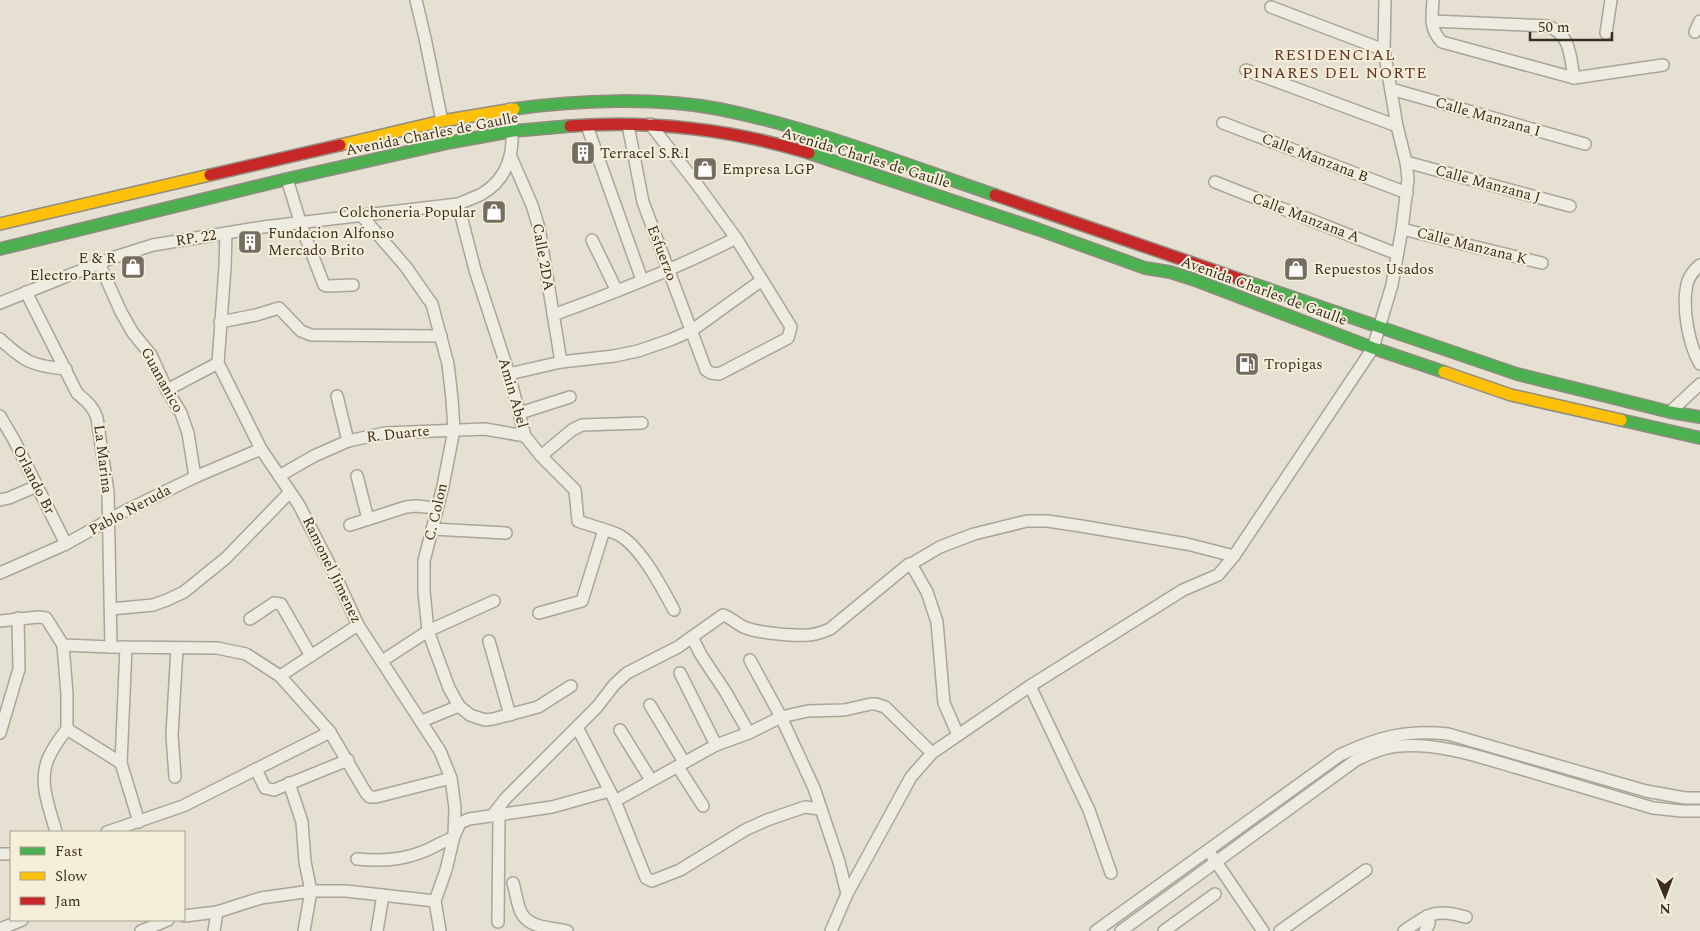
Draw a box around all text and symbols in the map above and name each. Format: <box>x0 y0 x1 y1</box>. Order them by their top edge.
scale bar <box>1530 10 1612 42</box>
text: 50 m <box>1538 16 1570 39</box>
district label: RESIDENCIAL PINARES DEL NORTE <box>1242 43 1428 85</box>
street label: Calle Manzana I <box>1433 91 1543 143</box>
street label: Avenida Charles de Gaulle <box>344 106 520 162</box>
street label: Avenida Charles de Gaulle <box>779 121 953 195</box>
street label: Calle Manzana B <box>1258 127 1372 189</box>
building icon: Terracel S.R.I <box>570 140 596 166</box>
place label: Terracel S.R.I <box>600 142 690 165</box>
shop icon: Empresa LGP <box>692 156 718 182</box>
place label: Empresa LGP <box>722 158 815 181</box>
street label: Calle Manzana J <box>1433 159 1543 209</box>
street label: Calle Manzana A <box>1249 187 1363 249</box>
shop icon: Colchoneria Popular <box>481 199 507 225</box>
place label: Colchoneria Popular <box>339 201 476 224</box>
street label: Calle Manzana K <box>1414 221 1530 271</box>
place label: Fundacion Alfonso Mercado Brito <box>268 222 394 262</box>
street label: Calle 2DA <box>526 222 560 292</box>
street label: Esfuerzo <box>641 222 683 284</box>
street label: RP. 22 <box>174 223 218 253</box>
building icon: Fundacion Alfonso Mercado Brito <box>237 229 263 255</box>
place label: E & R Electro Parts <box>30 247 116 287</box>
street label: Avenida Charles de Gaulle <box>1178 250 1350 332</box>
shop icon: E & R Electro Parts <box>120 254 146 280</box>
shop icon: Repuestos Usados <box>1283 256 1309 282</box>
place label: Repuestos Usados <box>1314 258 1434 281</box>
street label: Guananico <box>135 343 189 417</box>
fuel station icon: Tropigas <box>1234 351 1260 377</box>
place label: Tropigas <box>1264 353 1323 376</box>
street label: Amin Abel <box>492 355 534 431</box>
street label: R. Duarte <box>365 419 431 449</box>
street label: La Marina <box>87 423 119 495</box>
street label: Orlando Br <box>7 442 61 518</box>
street label: Pablo Neruda <box>85 478 176 541</box>
street label: C. Colon <box>418 481 454 543</box>
street label: Ramonel Jimenez <box>296 513 368 627</box>
legend <box>10 831 185 921</box>
text: Fast <box>55 840 83 863</box>
text: Slow <box>55 865 87 888</box>
north arrow <box>1640 871 1690 921</box>
text: Jam <box>55 890 81 913</box>
text: N <box>1659 898 1671 919</box>

